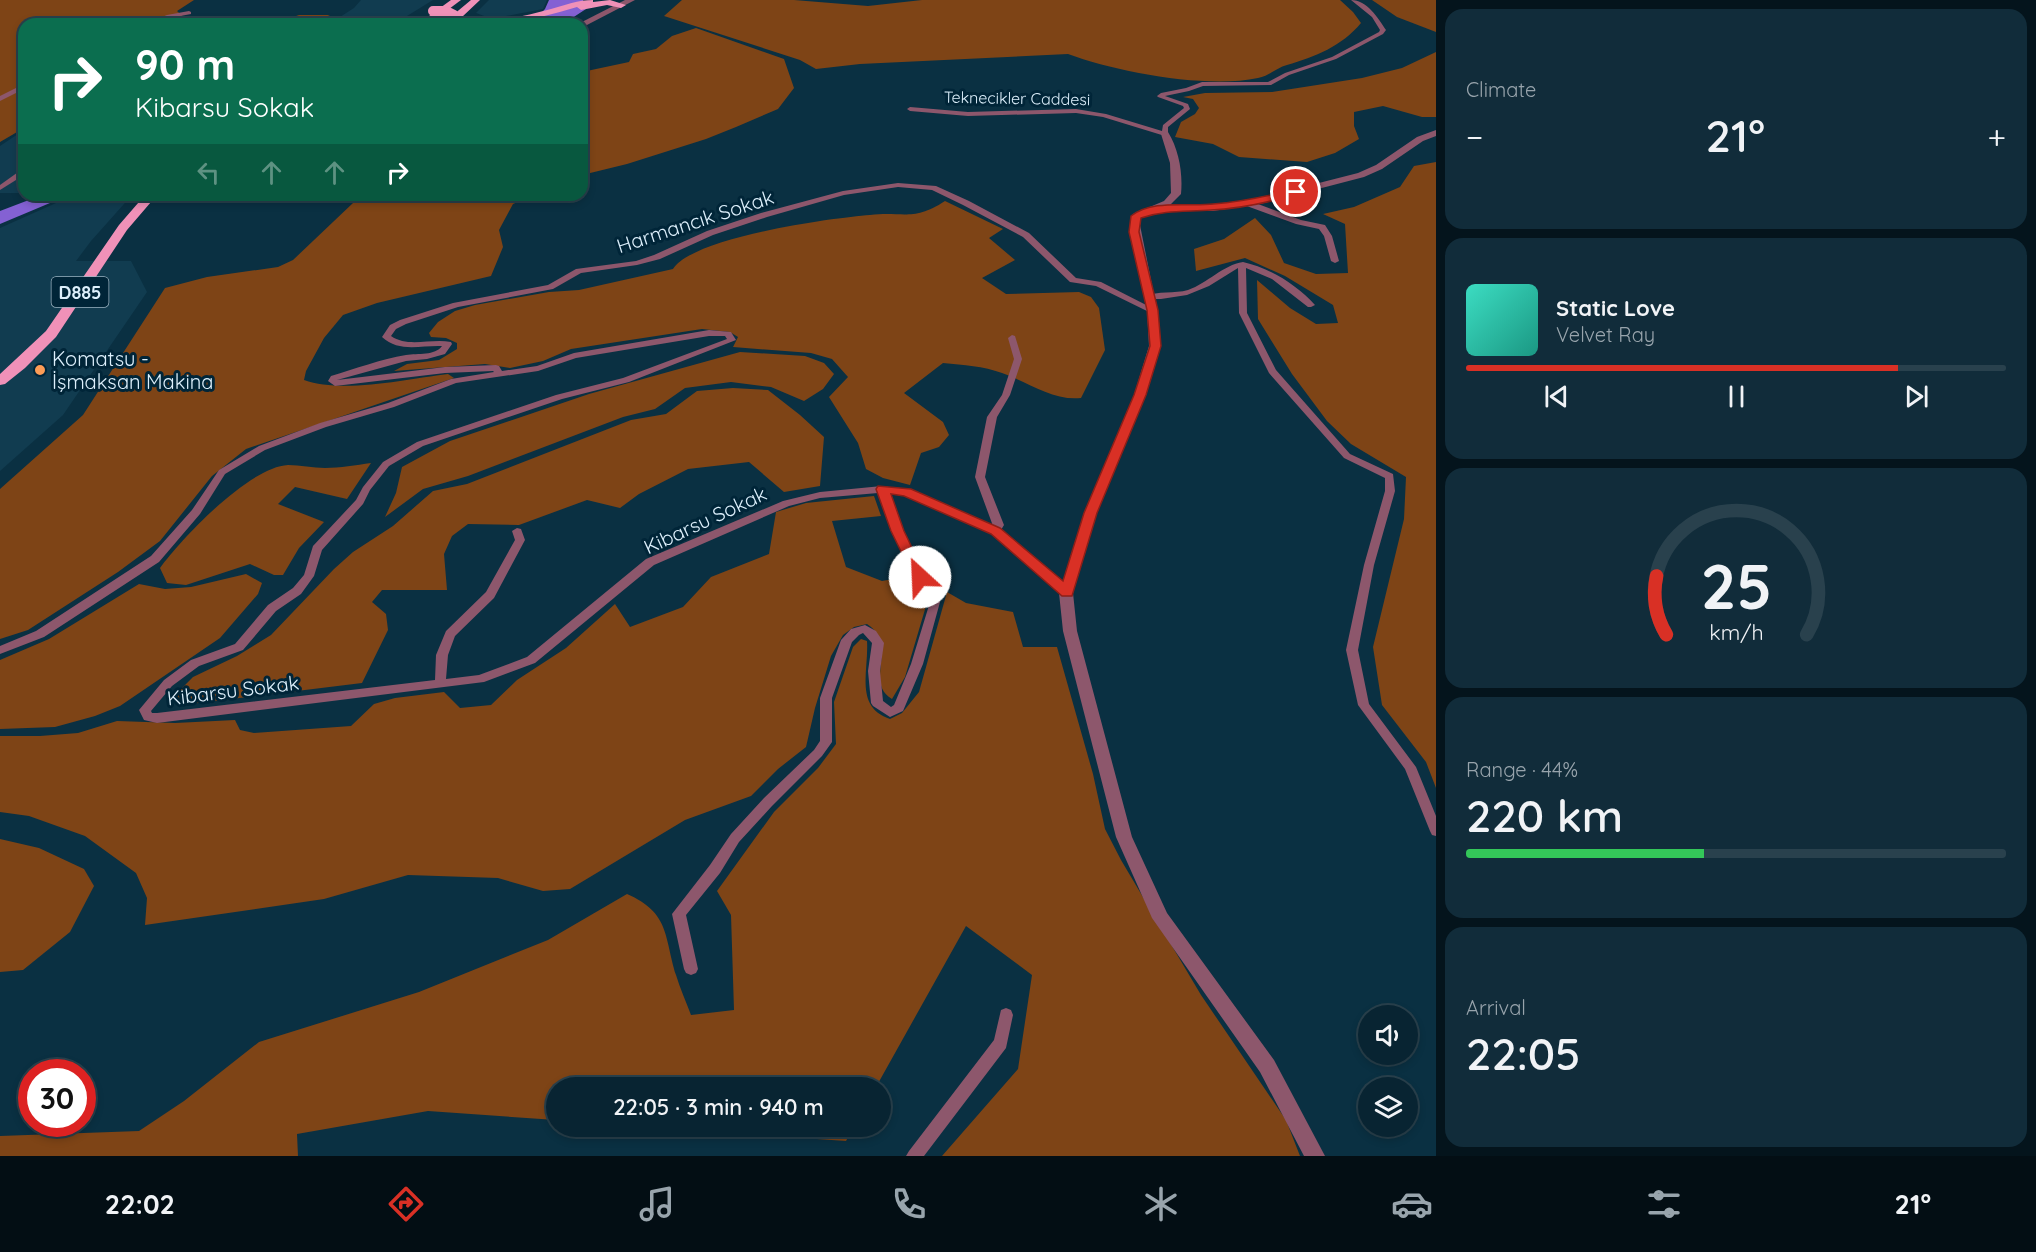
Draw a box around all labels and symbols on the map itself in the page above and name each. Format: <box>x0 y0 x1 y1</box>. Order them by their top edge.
street label: Teknecikler Caddesi <box>944 87 1090 109</box>
pin <box>1270 166 1321 217</box>
street label: Harmancık Sokak <box>613 184 777 258</box>
road number: D885 <box>52 277 109 307</box>
place label: Komatsu - İşmaksan Makina <box>52 346 213 394</box>
marker: Komatsu - İşmaksan Makina <box>33 363 47 377</box>
street label: Kibarsu Sokak <box>640 481 770 559</box>
position arrow <box>888 545 952 609</box>
street label: Kibarsu Sokak <box>166 670 300 710</box>
speed limit sign: 30 <box>18 1059 96 1137</box>

